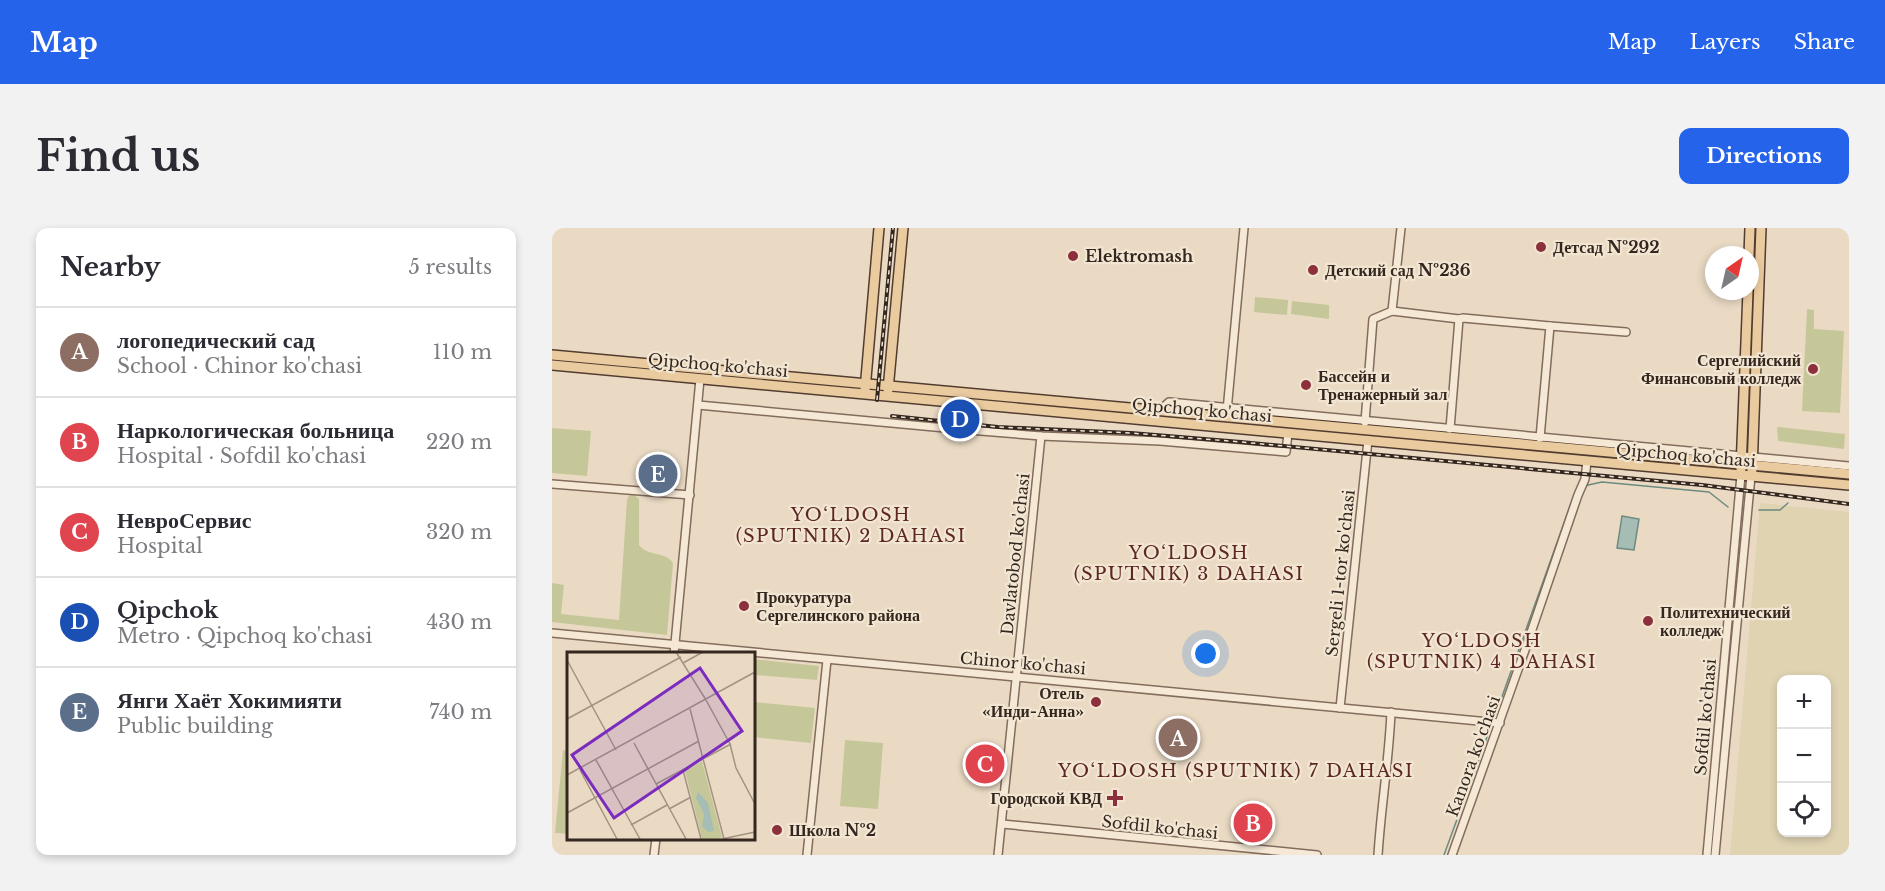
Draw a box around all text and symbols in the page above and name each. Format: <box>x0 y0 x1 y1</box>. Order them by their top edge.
text: Map <box>30 25 98 60</box>
text: Map <box>1608 29 1657 55</box>
text: Layers <box>1690 29 1761 55</box>
text: Share <box>1794 29 1855 55</box>
button: Directions <box>1679 128 1849 184</box>
text: Find us <box>36 130 200 182</box>
place label: Детсад №292 <box>1553 237 1660 257</box>
marker: Детсад №292 <box>1534 240 1548 254</box>
place label: Elektromash <box>1085 246 1194 266</box>
north arrow <box>1705 246 1759 300</box>
marker: Elektromash <box>1066 249 1080 263</box>
text: Nearby <box>60 251 161 283</box>
text: 5 results <box>409 255 492 279</box>
place label: Детский сад №236 <box>1325 260 1471 280</box>
marker: Детский сад №236 <box>1306 263 1320 277</box>
text: логопедический сад <box>117 327 315 354</box>
text: A <box>71 340 88 364</box>
text: 110 m <box>433 340 492 364</box>
street label: Qipchoq ko'chasi <box>647 349 789 381</box>
place label: Сергелийский Финансовый колледж <box>1641 350 1801 388</box>
text: School · Chinor ko'chasi <box>117 354 362 378</box>
marker: Сергелийский Финансовый колледж <box>1806 362 1820 376</box>
place label: Бассейн и Тренажерный зал <box>1318 366 1447 404</box>
marker: Бассейн и Тренажерный зал <box>1299 378 1313 392</box>
street label: Qipchoq ko'chasi <box>1131 394 1273 426</box>
pin: D <box>940 396 980 441</box>
text: Наркологическая больница <box>117 417 394 444</box>
text: B <box>72 430 87 454</box>
text: 220 m <box>426 430 492 454</box>
street label: Qipchoq ko'chasi <box>1615 439 1757 471</box>
text: Hospital · Sofdil ko'chasi <box>117 444 366 468</box>
pin: E <box>638 452 678 496</box>
street label: Davlatobod ko'chasi <box>997 472 1034 636</box>
street label: Sergeli 1-tor ko'chasi <box>1321 488 1359 657</box>
district label: YO‘LDOSH (SPUTNIK) 2 DAHASI <box>736 504 966 547</box>
text: НевроСервис <box>117 507 251 534</box>
text: C <box>71 520 88 544</box>
text: 320 m <box>426 520 492 544</box>
text: Hospital <box>117 534 203 558</box>
district label: YO‘LDOSH (SPUTNIK) 3 DAHASI <box>1074 542 1304 585</box>
place label: Прокуратура Сергелинского района <box>756 587 920 625</box>
text: Qipchok <box>117 597 218 624</box>
marker: Прокуратура Сергелинского района <box>737 599 751 613</box>
place label: Политехнический колледж <box>1660 602 1791 640</box>
text: D <box>70 610 89 634</box>
text: 430 m <box>427 610 492 634</box>
marker: Политехнический колледж <box>1641 614 1655 628</box>
text: Metro · Qipchoq ko'chasi <box>117 624 372 648</box>
district label: YO‘LDOSH (SPUTNIK) 4 DAHASI <box>1367 630 1597 673</box>
your location <box>1191 639 1220 668</box>
street label: Chinor ko'chasi <box>959 648 1087 679</box>
inset map <box>567 652 754 840</box>
street label: Sofdil ko'chasi <box>1690 657 1720 776</box>
map controls <box>1777 675 1831 837</box>
button: + <box>1777 675 1831 729</box>
place label: Отель «Инди-Анна» <box>982 683 1085 721</box>
text: Янги Хаёт Хокимияти <box>117 687 342 714</box>
street label: Kanora ko'chasi <box>1442 692 1504 819</box>
marker: Отель «Инди-Анна» <box>1089 695 1103 709</box>
text: E <box>72 700 87 724</box>
text: 740 m <box>429 700 492 724</box>
text: Public building <box>117 714 273 738</box>
pin: A <box>1158 716 1198 760</box>
button: − <box>1777 729 1831 783</box>
pin: C <box>966 742 1004 786</box>
district label: YO‘LDOSH (SPUTNIK) 7 DAHASI <box>1057 760 1414 782</box>
button: locate <box>1777 783 1831 837</box>
place label: Городской КВД <box>990 788 1102 808</box>
marker: Городской КВД <box>1106 789 1124 807</box>
pin: B <box>1234 800 1272 846</box>
street label: Sofdil ko'chasi <box>1101 811 1220 843</box>
place label: Школа №2 <box>789 820 876 840</box>
marker: Школа №2 <box>770 823 784 837</box>

